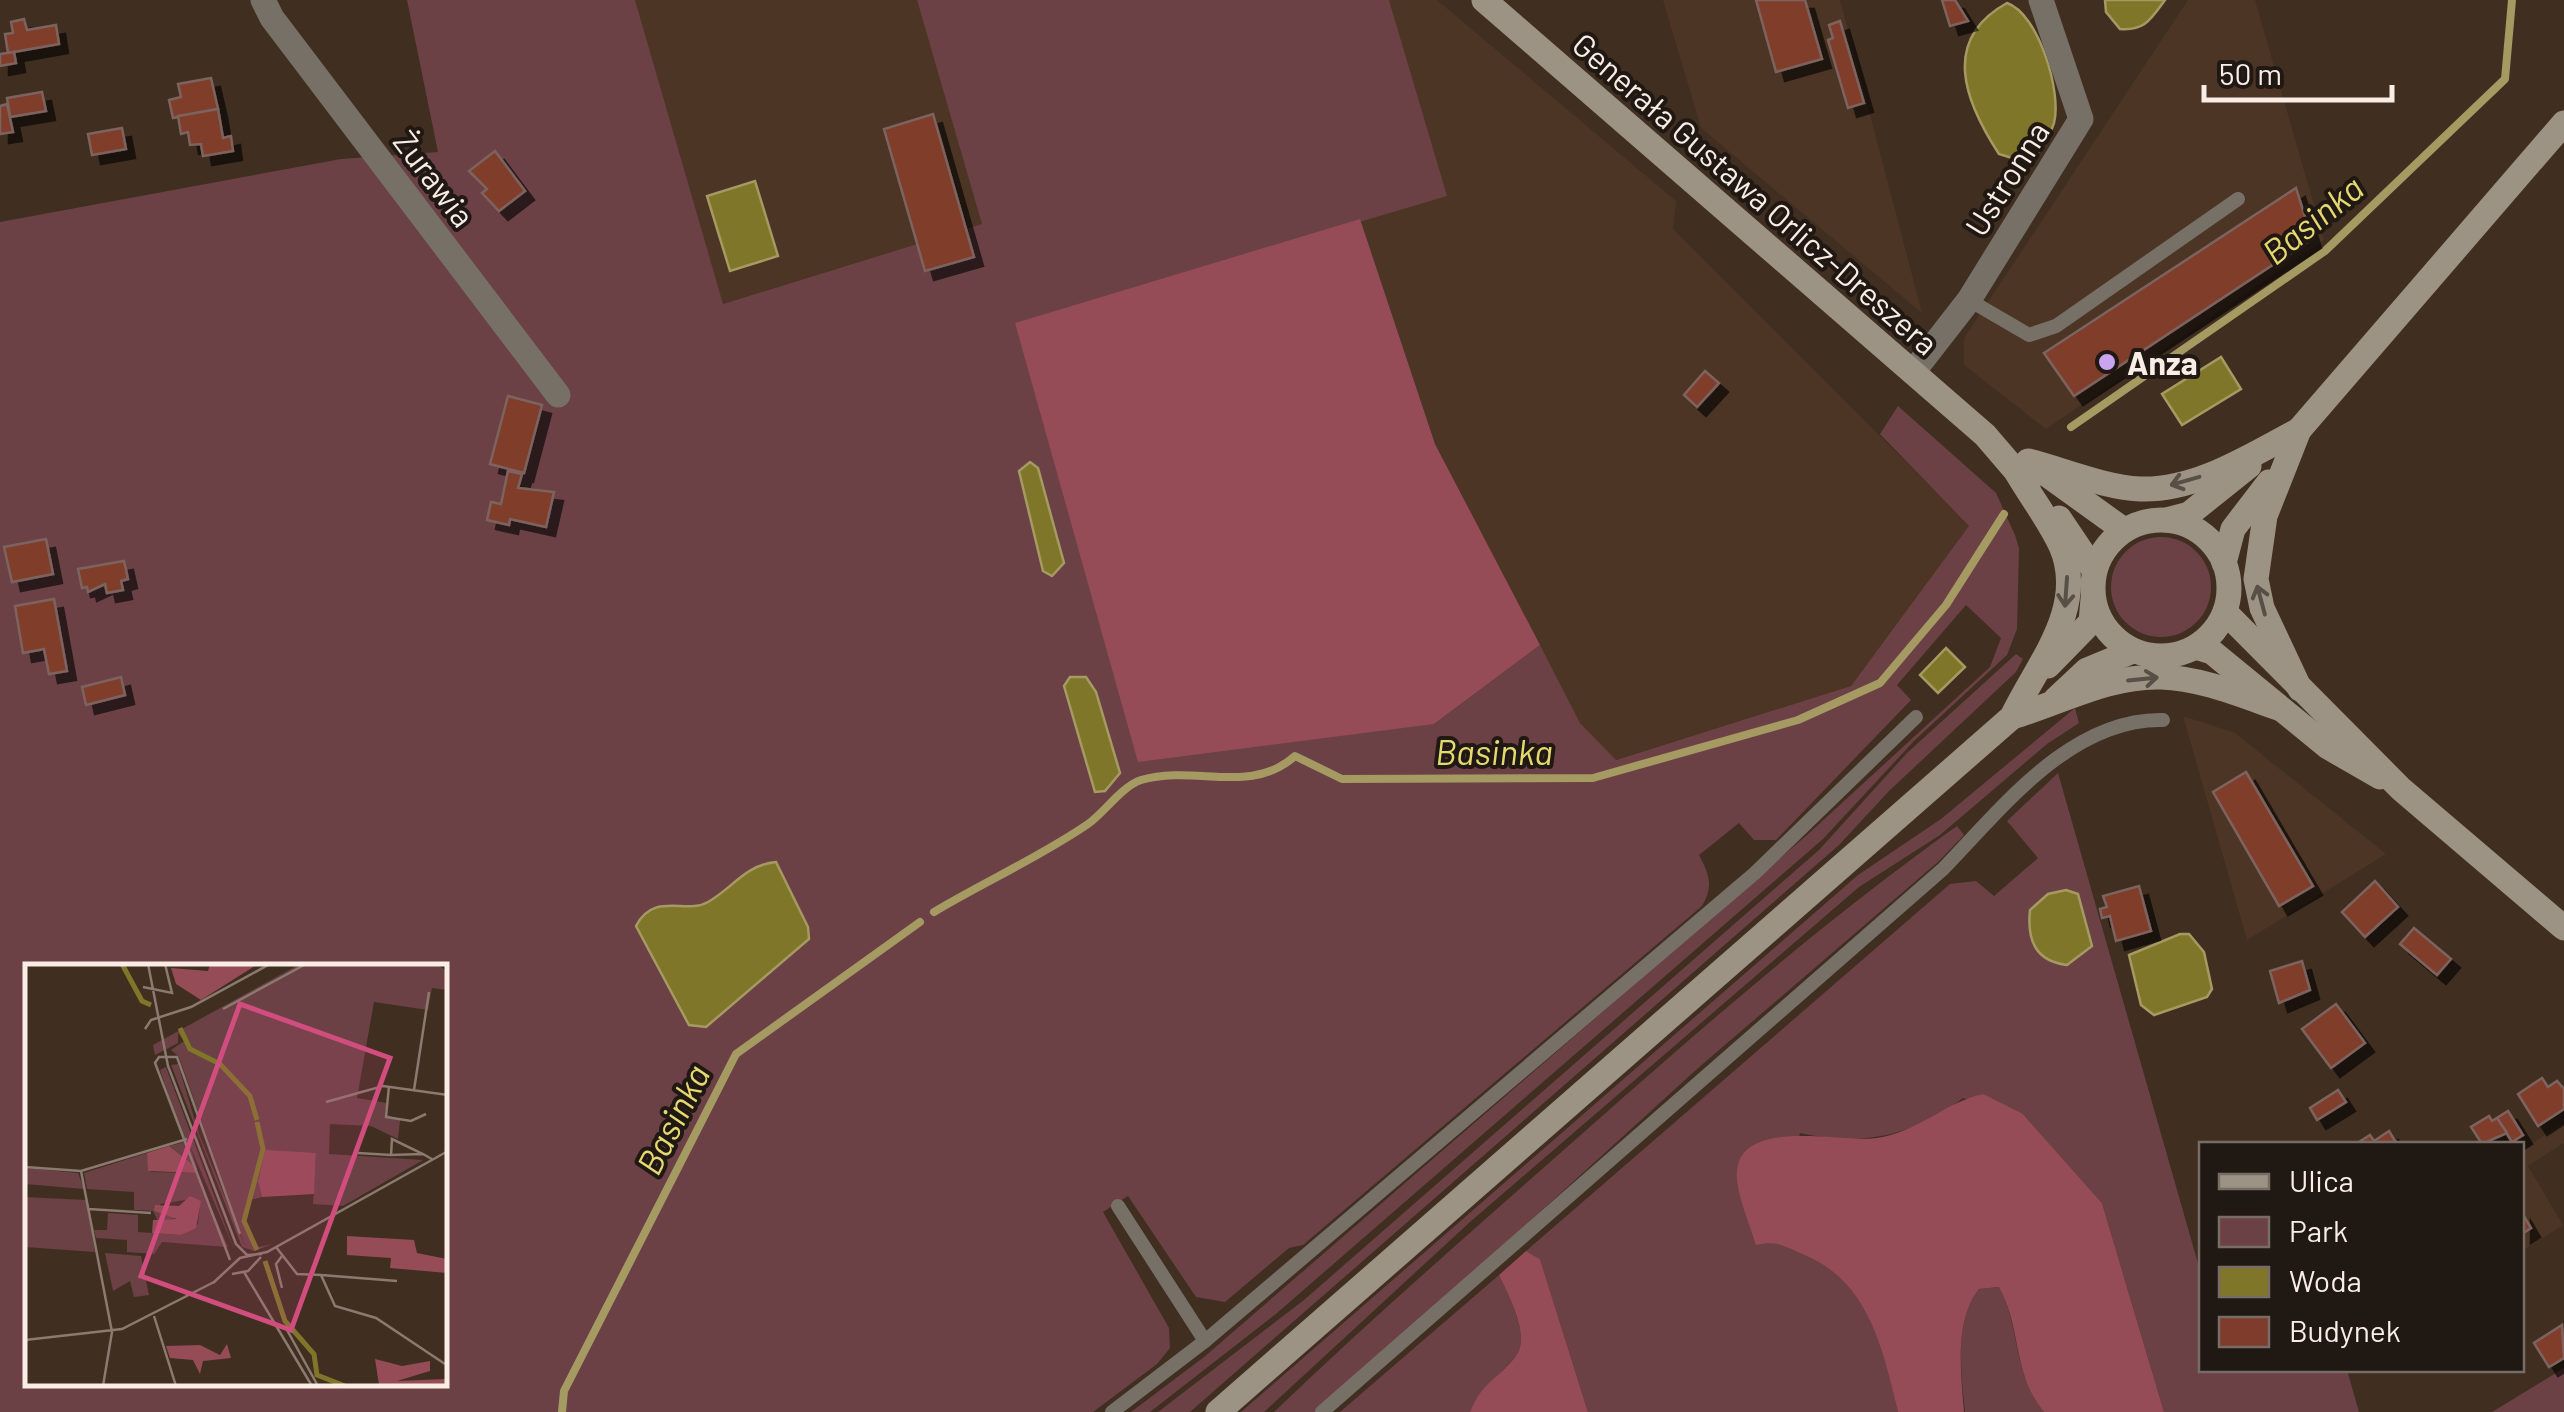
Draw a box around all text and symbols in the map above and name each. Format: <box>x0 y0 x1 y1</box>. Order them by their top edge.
street label: Generała Gustawa Orlicz-Dreszera <box>1566 24 1946 362</box>
scale bar <box>2204 40 2392 102</box>
text: 50 m <box>2219 55 2282 91</box>
street label: Ustronna <box>1956 114 2056 242</box>
street label: Żurawia <box>387 123 483 233</box>
water label: Basinka <box>2253 166 2371 272</box>
place label: Anza <box>2127 343 2198 381</box>
marker: Anza <box>2096 351 2118 373</box>
one-way arrow <box>2170 473 2202 492</box>
one-way arrow <box>2057 575 2076 608</box>
one-way arrow <box>2251 584 2270 616</box>
one-way arrow <box>2126 669 2158 688</box>
water label: Basinka <box>1435 730 1553 772</box>
inset map <box>25 964 448 1387</box>
water label: Basinka <box>627 1057 717 1181</box>
legend <box>2199 1142 2524 1372</box>
text: Ulica <box>2289 1162 2354 1198</box>
text: Park <box>2289 1212 2348 1248</box>
text: Woda <box>2289 1262 2362 1298</box>
text: Budynek <box>2289 1312 2401 1348</box>

